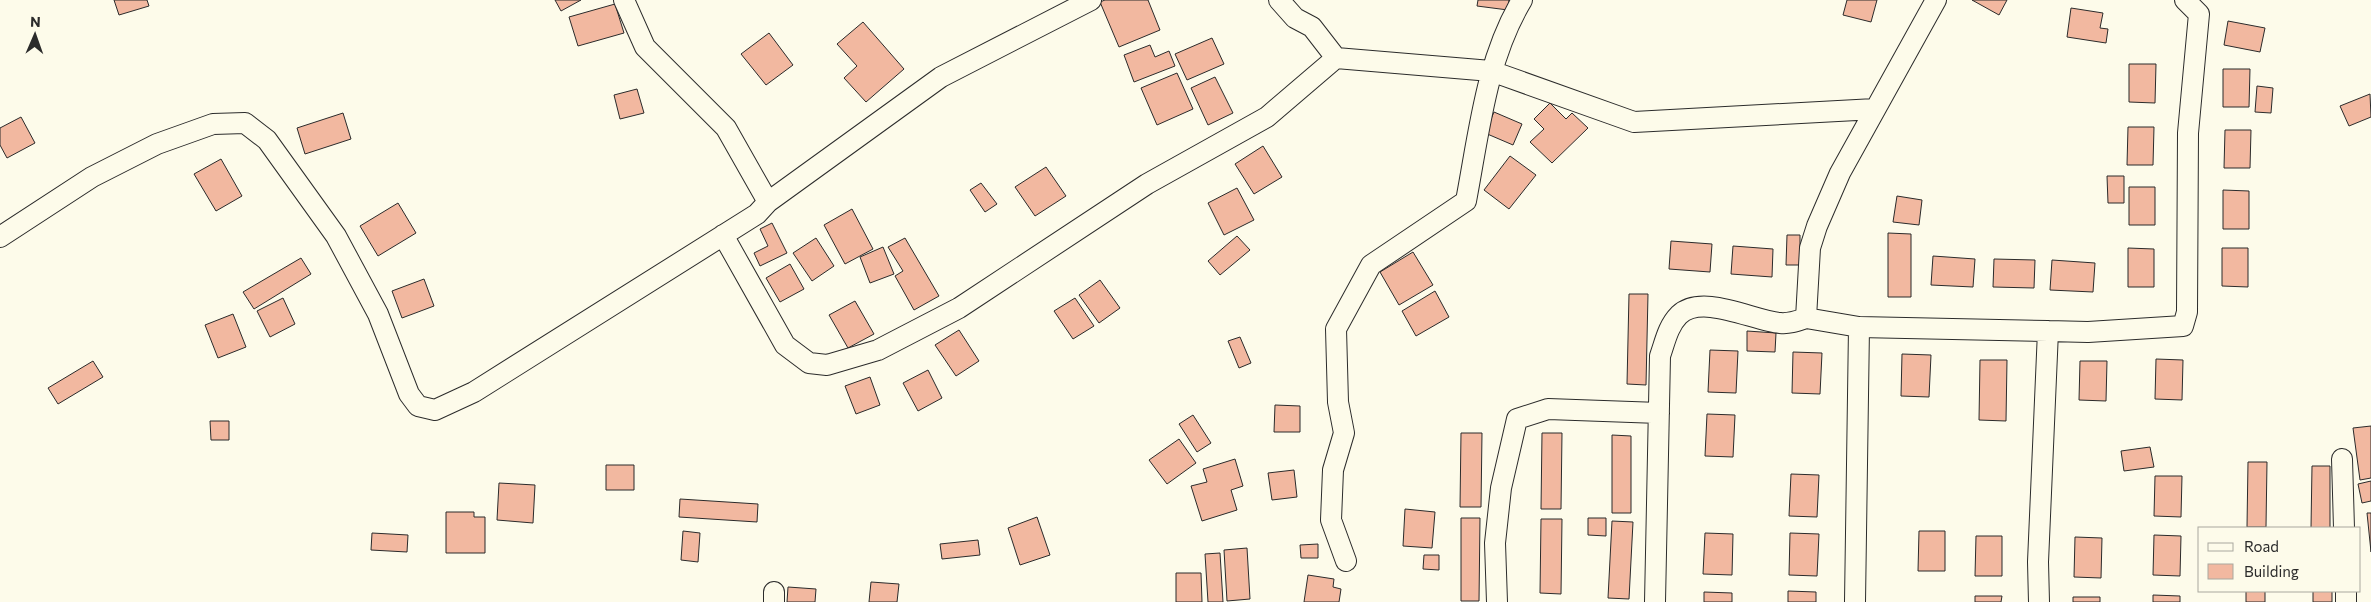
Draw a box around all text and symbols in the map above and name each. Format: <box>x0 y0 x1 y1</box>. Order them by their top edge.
north arrow <box>10 10 60 60</box>
text: N <box>30 13 41 30</box>
legend <box>2198 527 2361 592</box>
text: Road <box>2244 537 2279 555</box>
text: Building <box>2244 562 2299 580</box>

